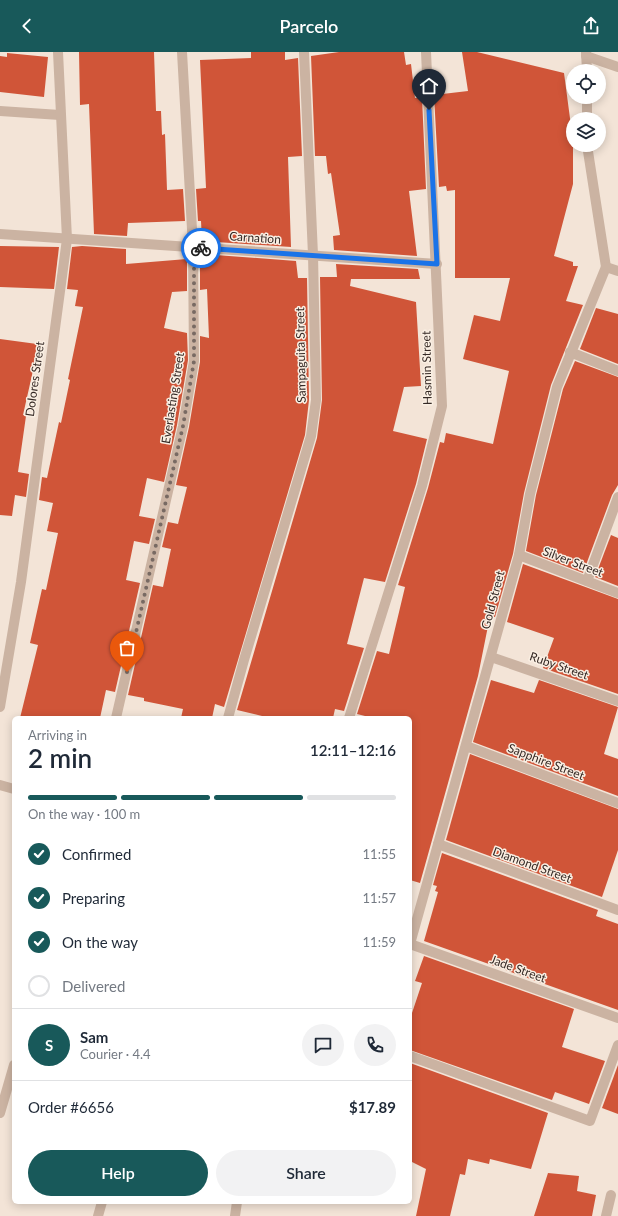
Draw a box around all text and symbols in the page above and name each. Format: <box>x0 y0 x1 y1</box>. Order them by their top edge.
icon: back <box>16 15 38 37</box>
text: Parcelo <box>280 15 338 37</box>
icon: share <box>580 15 602 37</box>
map controls <box>566 64 606 152</box>
button: locate <box>566 64 606 104</box>
pin <box>412 69 446 110</box>
icon: home <box>418 75 440 97</box>
button: layers <box>566 112 606 152</box>
courier <box>181 228 221 268</box>
street label: Carnation <box>229 228 281 247</box>
icon: bike <box>190 237 212 259</box>
street label: Sampaguita Street <box>292 306 309 403</box>
street label: Hasmin Street <box>418 330 435 405</box>
street label: Dolores Street <box>22 340 47 418</box>
street label: Everlasting Street <box>158 350 187 445</box>
street label: Silver Street <box>541 543 606 580</box>
street label: Gold Street <box>478 568 508 631</box>
pin <box>110 631 144 672</box>
icon: bag <box>116 637 138 659</box>
street label: Ruby Street <box>528 648 591 683</box>
text: Arriving in <box>28 727 87 743</box>
street label: Sapphire Street <box>506 740 587 783</box>
text: 12:11–12:16 <box>310 741 396 759</box>
text: 2 min <box>28 742 92 774</box>
text: On the way · 100 m <box>28 806 140 822</box>
icon: check <box>28 843 50 865</box>
street label: Diamond Street <box>491 843 574 886</box>
text: Confirmed <box>62 845 131 863</box>
text: 11:55 <box>363 846 396 862</box>
icon: check <box>28 887 50 909</box>
text: Preparing <box>62 889 125 907</box>
text: 11:57 <box>363 890 396 906</box>
icon: check <box>28 931 50 953</box>
text: On the way <box>62 933 138 951</box>
text: 11:59 <box>363 934 396 950</box>
street label: Jade Street <box>488 951 549 986</box>
text: Delivered <box>62 977 125 995</box>
button: chat <box>302 1024 344 1066</box>
button: phone <box>354 1024 396 1066</box>
text: Sam <box>80 1028 108 1046</box>
text: S <box>45 1036 53 1054</box>
text: Courier · 4.4 <box>80 1046 151 1062</box>
text: Order #6656 <box>28 1098 114 1116</box>
text: $17.89 <box>349 1098 396 1116</box>
button: Help <box>28 1150 208 1196</box>
button: Share <box>216 1150 396 1196</box>

